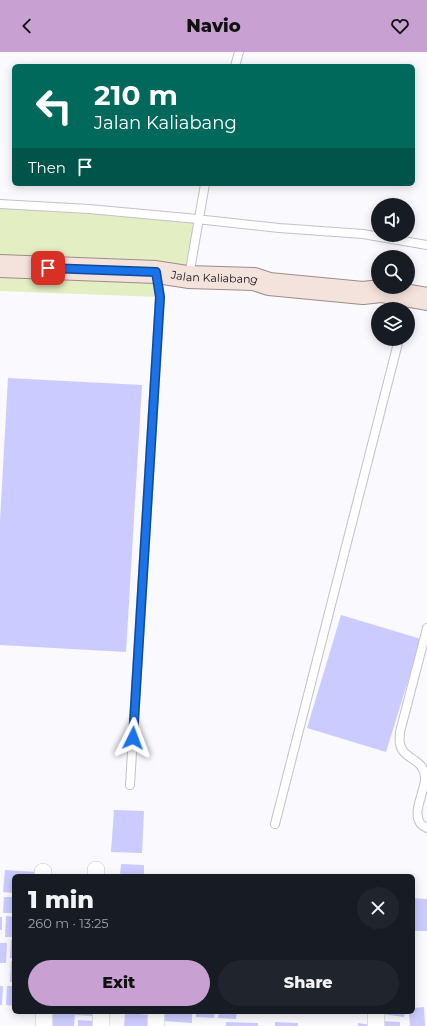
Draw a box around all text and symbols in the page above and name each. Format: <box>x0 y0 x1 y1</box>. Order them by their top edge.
icon: back <box>16 15 38 37</box>
text: Navio <box>186 15 241 37</box>
icon: heart <box>389 15 411 37</box>
text: 210 m <box>94 78 178 112</box>
icon: left <box>28 80 80 132</box>
text: Jalan Kaliabang <box>94 112 237 134</box>
icon: arrive <box>74 156 96 178</box>
text: Then <box>28 158 66 177</box>
map controls <box>371 198 415 346</box>
button: sound <box>371 198 415 242</box>
button: search <box>371 250 415 294</box>
pin <box>31 251 65 285</box>
icon: arrive <box>37 257 59 279</box>
street label: Jalan Kaliabang <box>169 267 260 287</box>
button: layers <box>371 302 415 346</box>
position arrow <box>112 717 154 759</box>
text: 1 min <box>28 885 94 914</box>
button: close <box>357 887 399 929</box>
text: 260 m · 13:25 <box>28 915 109 931</box>
button: Exit <box>28 960 210 1006</box>
button: Share <box>218 960 399 1006</box>

